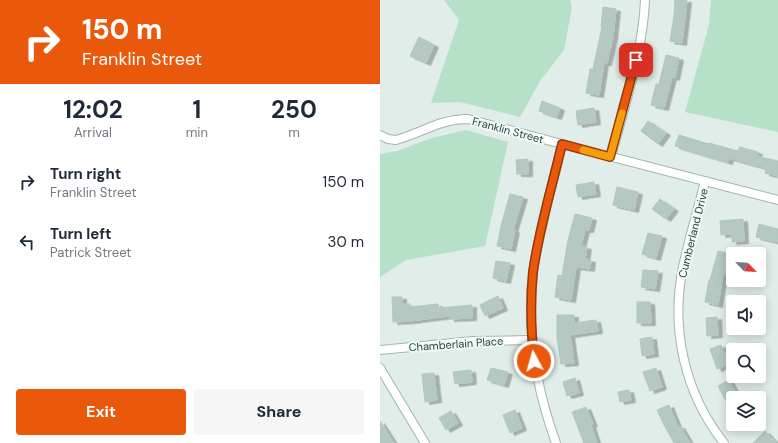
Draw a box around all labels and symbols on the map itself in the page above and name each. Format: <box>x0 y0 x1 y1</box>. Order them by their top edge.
pin <box>619 43 653 77</box>
street label: Franklin Street <box>471 114 545 146</box>
street label: Cumberland Drive <box>675 187 711 279</box>
north arrow <box>726 247 766 287</box>
street label: Chamberlain Place <box>408 334 504 354</box>
position arrow <box>513 340 555 382</box>

